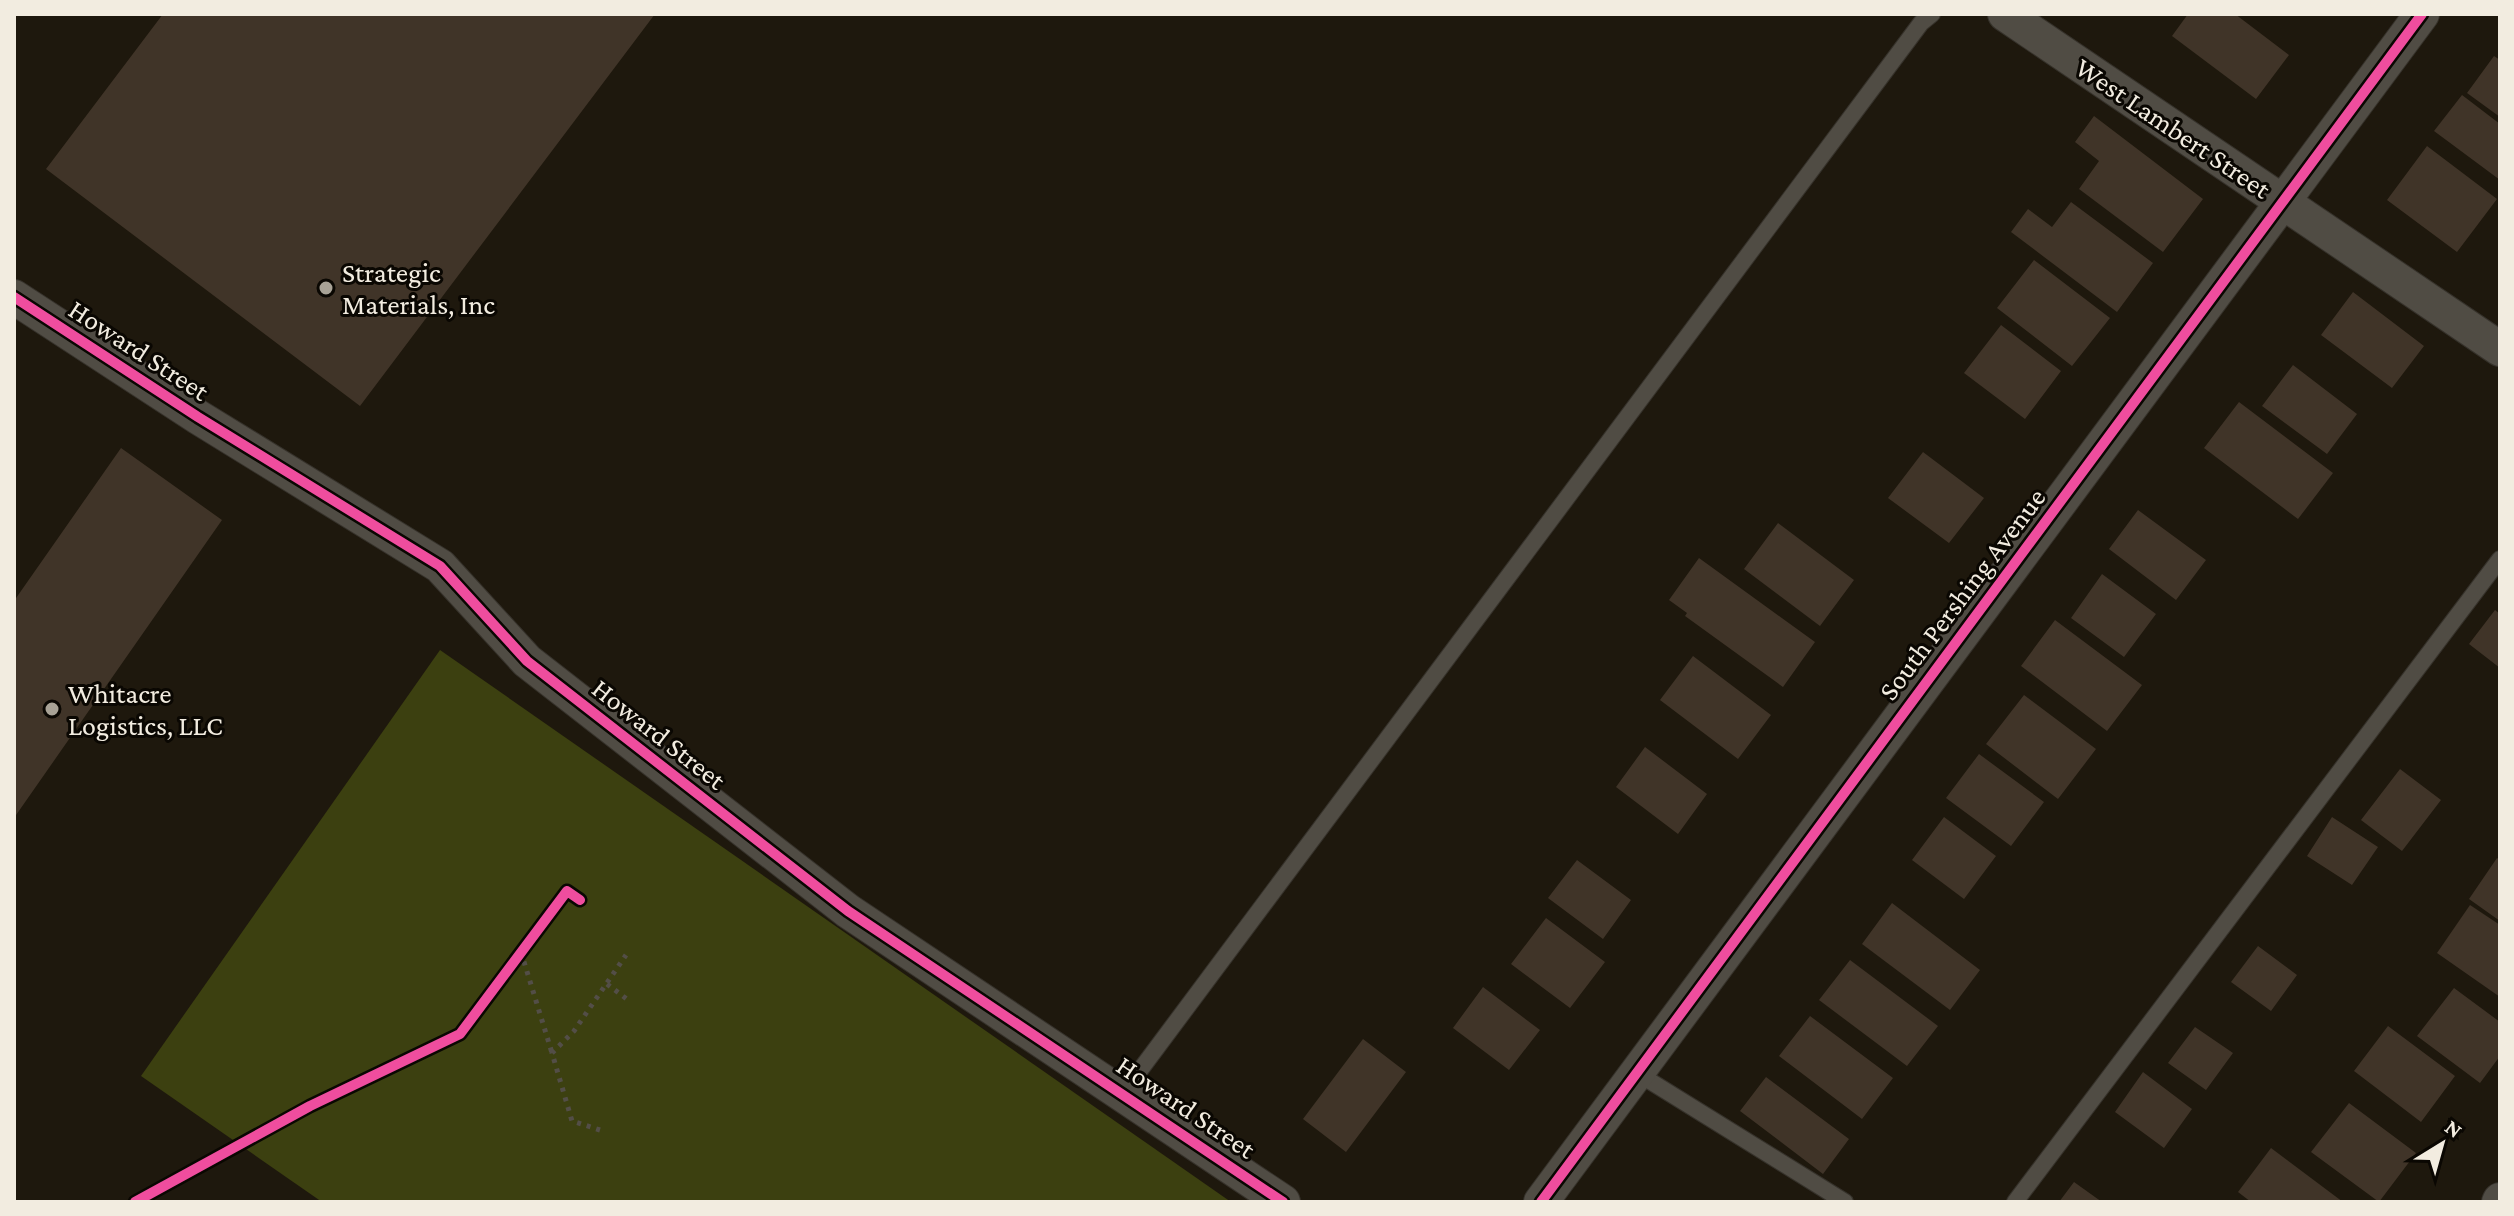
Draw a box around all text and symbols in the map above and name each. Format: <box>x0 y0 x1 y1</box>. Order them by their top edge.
street label: West Lambert Street <box>2070 51 2277 205</box>
place label: Strategic Materials, Inc <box>342 257 495 320</box>
marker: Strategic Materials, Inc <box>317 279 335 297</box>
street label: Howard Street <box>63 293 215 407</box>
street label: South Pershing Avenue <box>1872 482 2052 706</box>
street label: Howard Street <box>586 672 732 796</box>
place label: Whitacre Logistics, LLC <box>68 678 223 741</box>
marker: Whitacre Logistics, LLC <box>43 700 61 718</box>
street label: Howard Street <box>1111 1049 1262 1165</box>
north arrow <box>2402 1104 2482 1184</box>
text: N <box>2440 1114 2467 1143</box>

